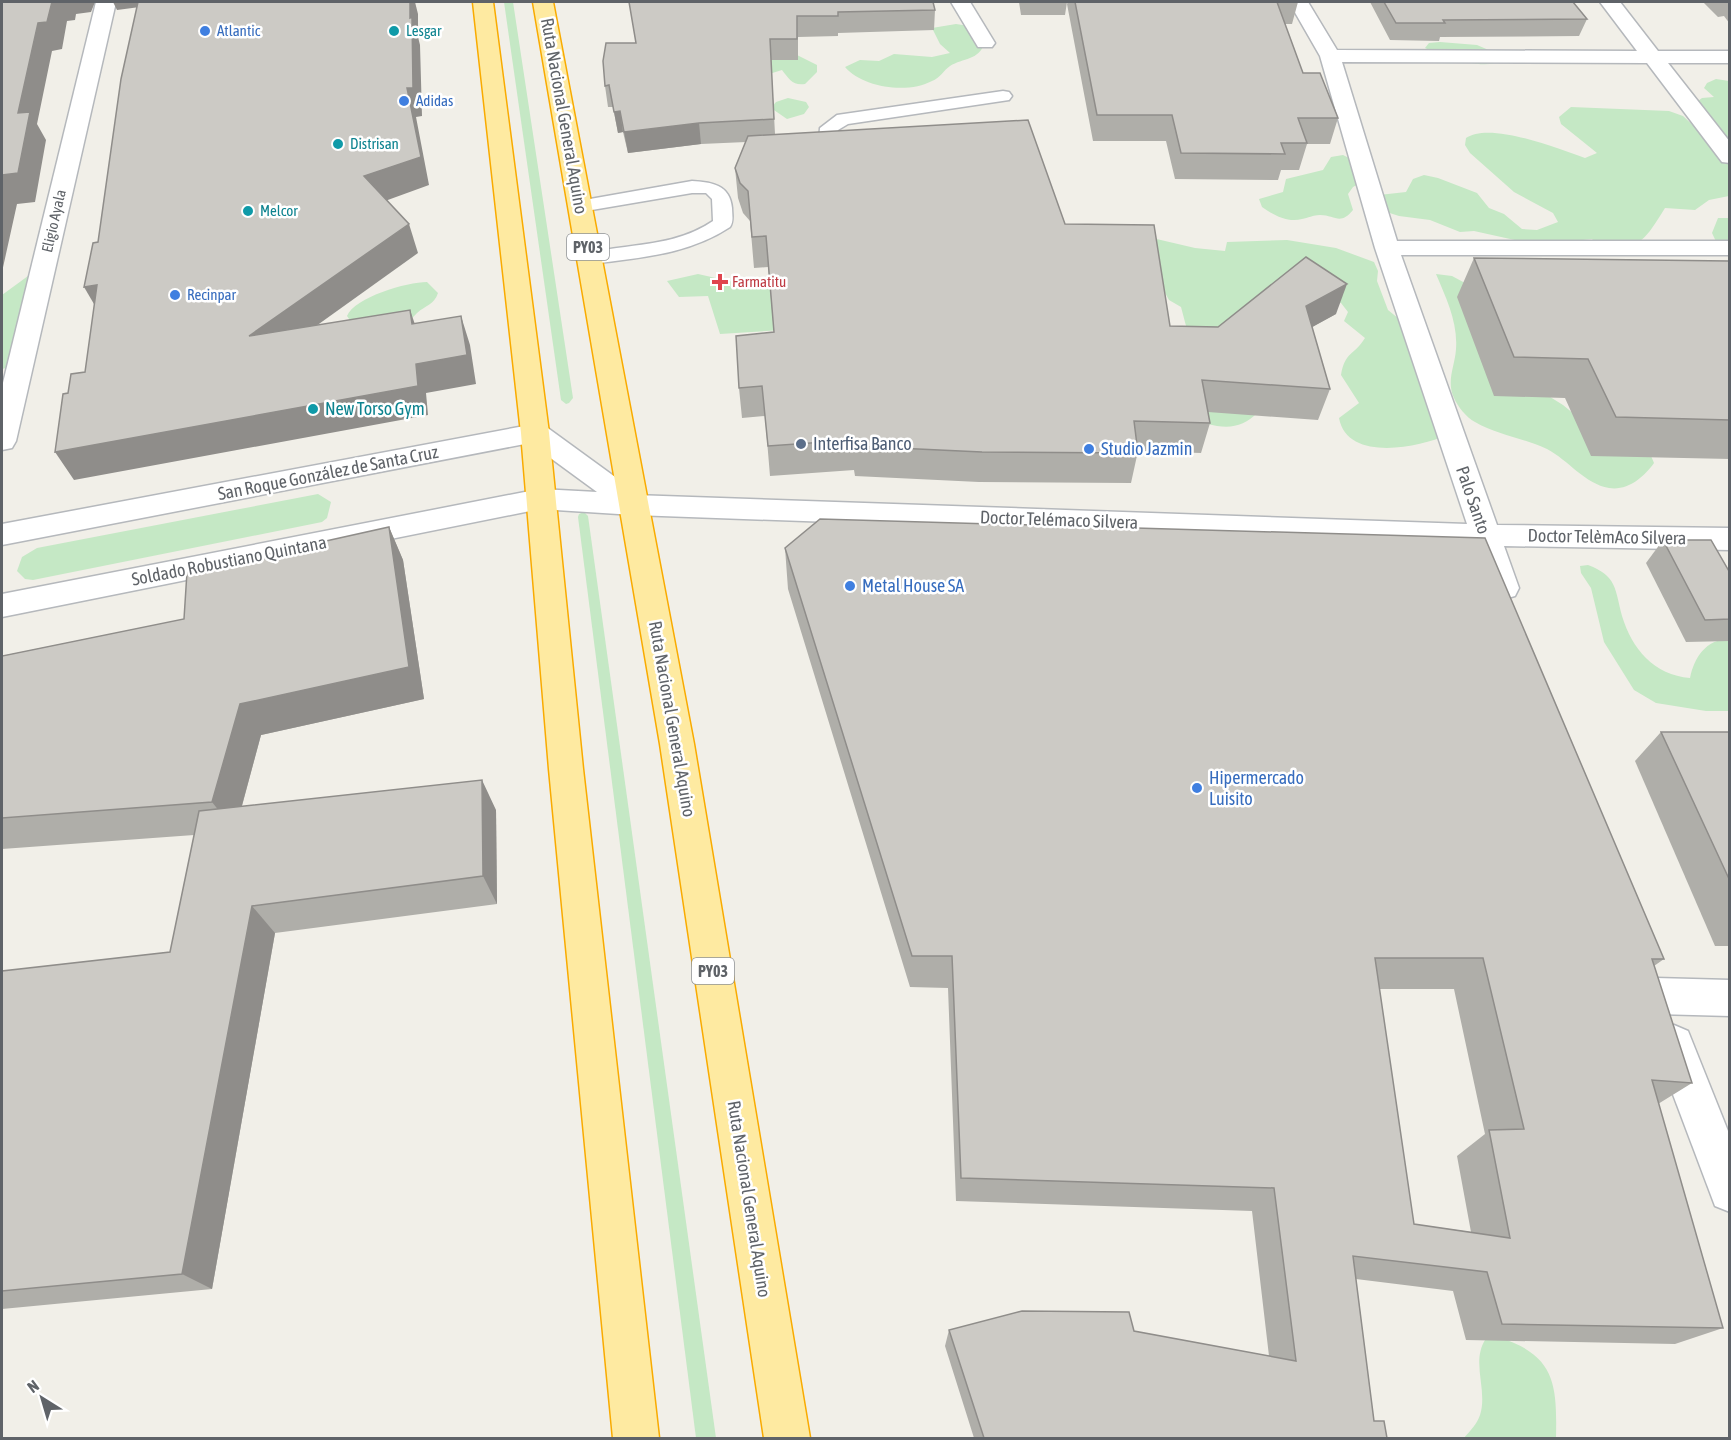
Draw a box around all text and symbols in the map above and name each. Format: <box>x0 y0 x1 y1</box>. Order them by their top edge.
street label: Ruta Nacional General Aquino <box>537 16 592 216</box>
place label: Atlantic <box>217 22 261 39</box>
place label: Lesgar <box>406 22 442 39</box>
marker: Atlantic <box>198 24 212 38</box>
marker: Lesgar <box>387 24 401 38</box>
place label: Adidas <box>416 92 453 109</box>
marker: Adidas <box>397 94 411 108</box>
place label: Distrisan <box>350 135 399 152</box>
marker: Distrisan <box>331 137 345 151</box>
street label: Eligio Ayala <box>38 188 69 254</box>
place label: Melcor <box>260 202 298 219</box>
marker: Melcor <box>241 204 255 218</box>
road number: PY03 <box>567 234 609 260</box>
place label: Farmatitu <box>732 273 786 290</box>
marker: Farmatitu <box>713 275 727 289</box>
place label: Recinpar <box>187 286 237 303</box>
marker: Recinpar <box>168 288 182 302</box>
place label: New Torso Gym <box>325 398 425 419</box>
marker: New Torso Gym <box>306 402 320 416</box>
place label: Interfisa Banco <box>813 433 912 454</box>
marker: Interfisa Banco <box>794 437 808 451</box>
place label: Studio Jazmin <box>1101 438 1192 459</box>
street label: San Roque González de Santa Cruz <box>216 441 440 504</box>
marker: Studio Jazmin <box>1082 442 1096 456</box>
street label: Palo Santo <box>1452 463 1495 537</box>
street label: Doctor Telémaco Silvera <box>980 506 1138 533</box>
street label: Doctor TelèmAco Silvera <box>1528 525 1686 548</box>
street label: Soldado Robustiano Quintana <box>130 531 328 590</box>
place label: Metal House SA <box>862 575 964 596</box>
marker: Metal House SA <box>843 579 857 593</box>
street label: Ruta Nacional General Aquino <box>645 619 700 819</box>
place label: Hipermercado Luisito <box>1209 767 1304 809</box>
marker: Hipermercado Luisito <box>1190 781 1204 795</box>
road number: PY03 <box>692 958 734 984</box>
street label: Ruta Nacional General Aquino <box>724 1099 775 1299</box>
north arrow <box>12 1368 72 1428</box>
text: N <box>24 1376 42 1396</box>

